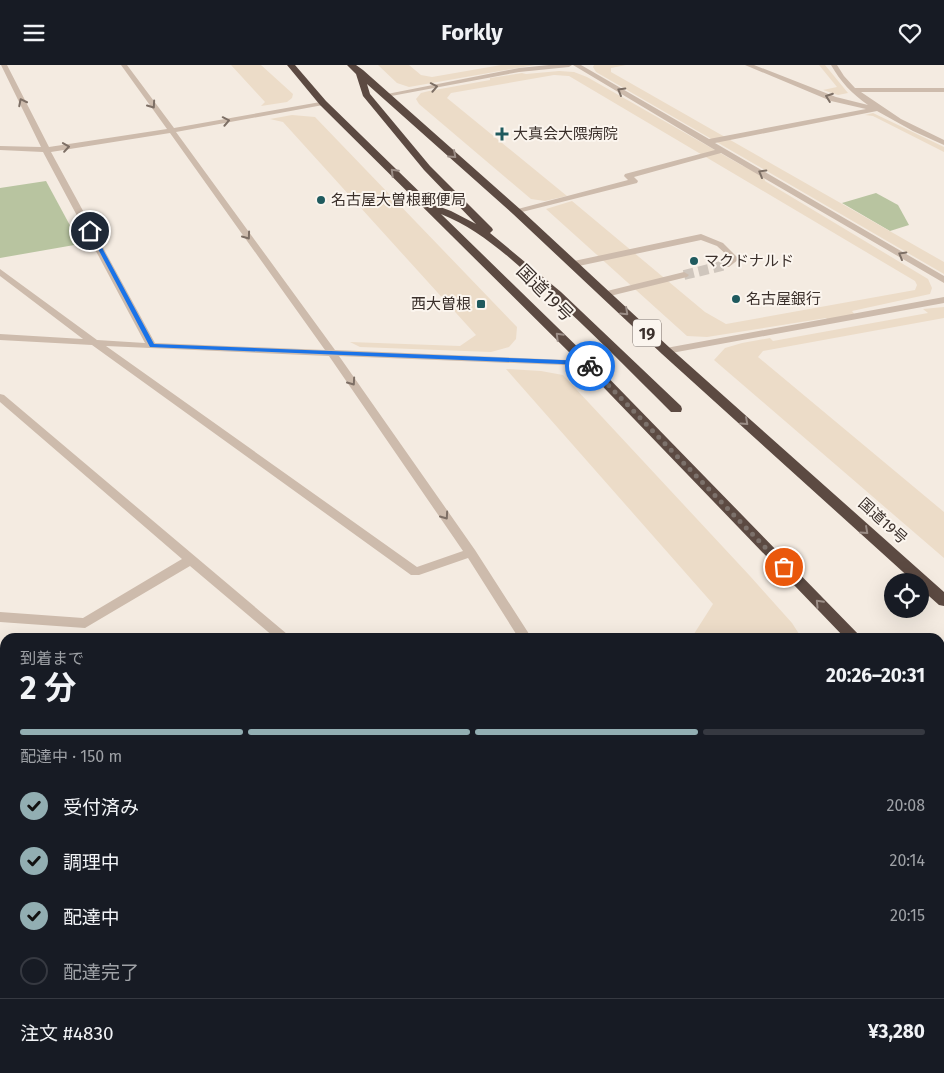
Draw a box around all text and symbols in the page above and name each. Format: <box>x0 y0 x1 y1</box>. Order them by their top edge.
icon: menu <box>20 19 48 47</box>
text: Forkly <box>441 19 503 46</box>
icon: heart <box>896 19 924 47</box>
one-way arrow <box>429 82 438 92</box>
one-way arrow <box>618 88 627 98</box>
one-way arrow <box>825 93 834 103</box>
one-way arrow <box>18 98 28 107</box>
one-way arrow <box>146 99 155 109</box>
one-way arrow <box>222 116 231 126</box>
place label: 大真会大隈病院 <box>513 125 618 143</box>
marker: 大真会大隈病院 <box>495 127 509 141</box>
one-way arrow <box>62 142 70 152</box>
one-way arrow <box>448 149 457 158</box>
one-way arrow <box>390 169 399 178</box>
one-way arrow <box>758 170 767 180</box>
place label: 名古屋大曽根郵便局 <box>331 191 466 209</box>
marker: 名古屋大曽根郵便局 <box>315 194 327 206</box>
pin <box>69 210 111 252</box>
icon: home <box>76 217 104 245</box>
one-way arrow <box>241 230 250 240</box>
place label: マクドナルド <box>704 252 794 270</box>
one-way arrow <box>898 252 907 262</box>
marker: マクドナルド <box>688 255 700 267</box>
street label: 国道19号 <box>512 260 578 326</box>
place label: 名古屋銀行 <box>746 290 821 308</box>
marker: 名古屋銀行 <box>730 293 742 305</box>
place label: 西大曽根 <box>411 295 471 313</box>
marker: 西大曽根 <box>475 298 487 310</box>
one-way arrow <box>619 306 628 315</box>
road number: 19 <box>633 319 661 347</box>
one-way arrow <box>556 332 565 341</box>
courier <box>565 341 615 391</box>
icon: bike <box>576 352 604 380</box>
one-way arrow <box>346 377 355 386</box>
one-way arrow <box>739 416 748 425</box>
street label: 国道19号 <box>855 494 911 548</box>
one-way arrow <box>439 510 448 520</box>
one-way arrow <box>860 525 869 534</box>
pin <box>763 546 805 588</box>
icon: bag <box>770 553 798 581</box>
map controls <box>884 573 929 618</box>
button: locate <box>884 573 929 618</box>
one-way arrow <box>816 599 825 608</box>
text: 到着まで <box>20 649 84 668</box>
text: 20:26–20:31 <box>826 664 925 687</box>
text: 2 分 <box>20 669 76 707</box>
text: 配達中 · 150 m <box>20 747 122 766</box>
icon: check <box>20 792 48 820</box>
text: 受付済み <box>63 796 139 819</box>
text: 20:08 <box>887 796 925 815</box>
icon: check <box>20 847 48 875</box>
text: 調理中 <box>63 851 120 874</box>
text: 20:14 <box>890 851 925 870</box>
icon: check <box>20 902 48 930</box>
text: 配達中 <box>63 906 120 929</box>
text: 20:15 <box>890 906 925 925</box>
text: 配達完了 <box>63 961 139 984</box>
text: ¥3,280 <box>868 1020 925 1043</box>
text: 注文 #4830 <box>20 1022 114 1045</box>

